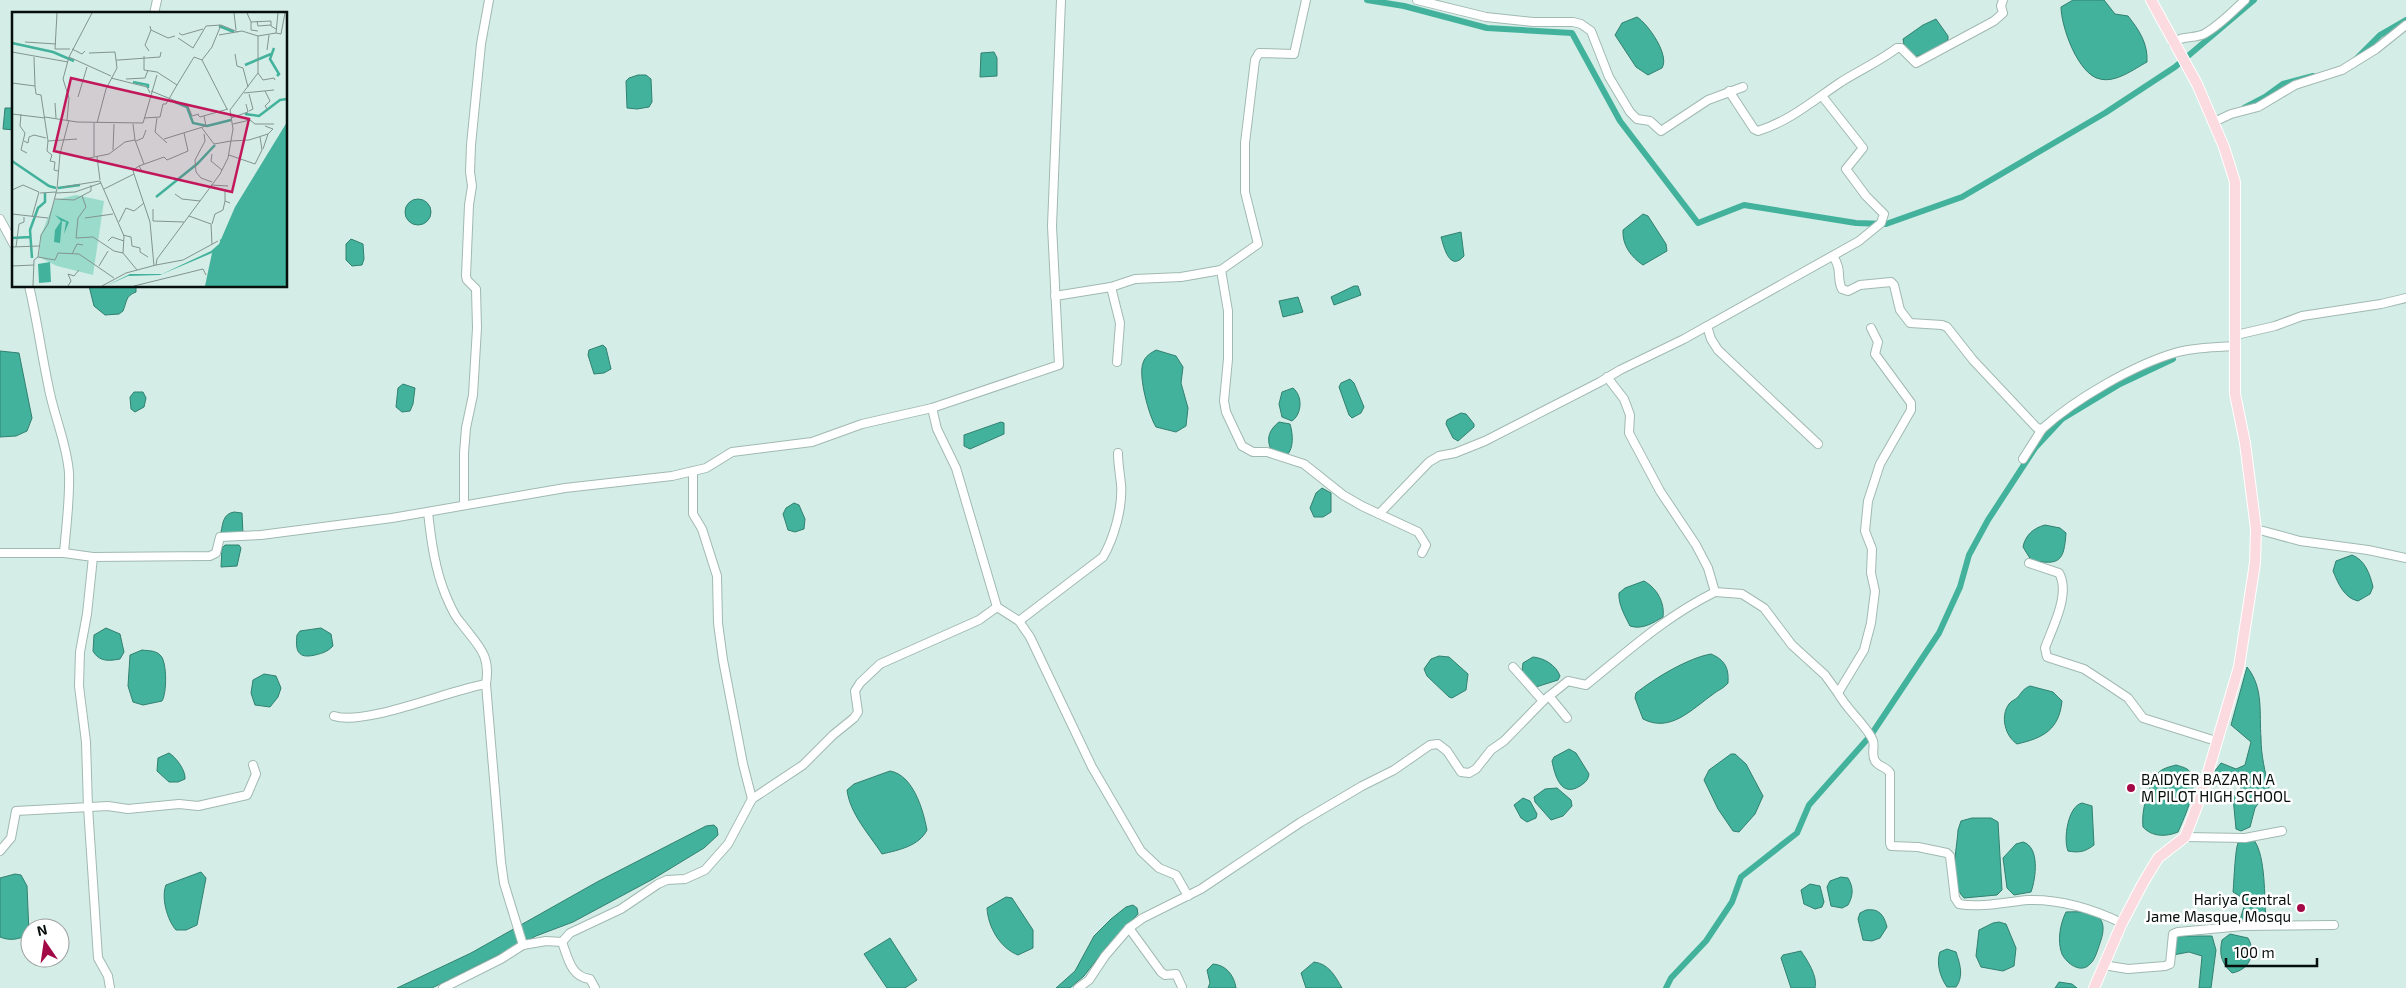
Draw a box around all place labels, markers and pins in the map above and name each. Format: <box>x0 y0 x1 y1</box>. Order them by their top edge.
place label: BAIDYER BAZAR N A M PILOT HIGH SCHOOL <box>2141 770 2291 805</box>
marker: BAIDYER BAZAR N A M PILOT HIGH SCHOOL <box>2125 782 2137 794</box>
place label: Hariya Central Jame Masque, Mosqu <box>2146 890 2292 925</box>
marker: Hariya Central Jame Masque, Mosqu <box>2295 902 2307 914</box>

